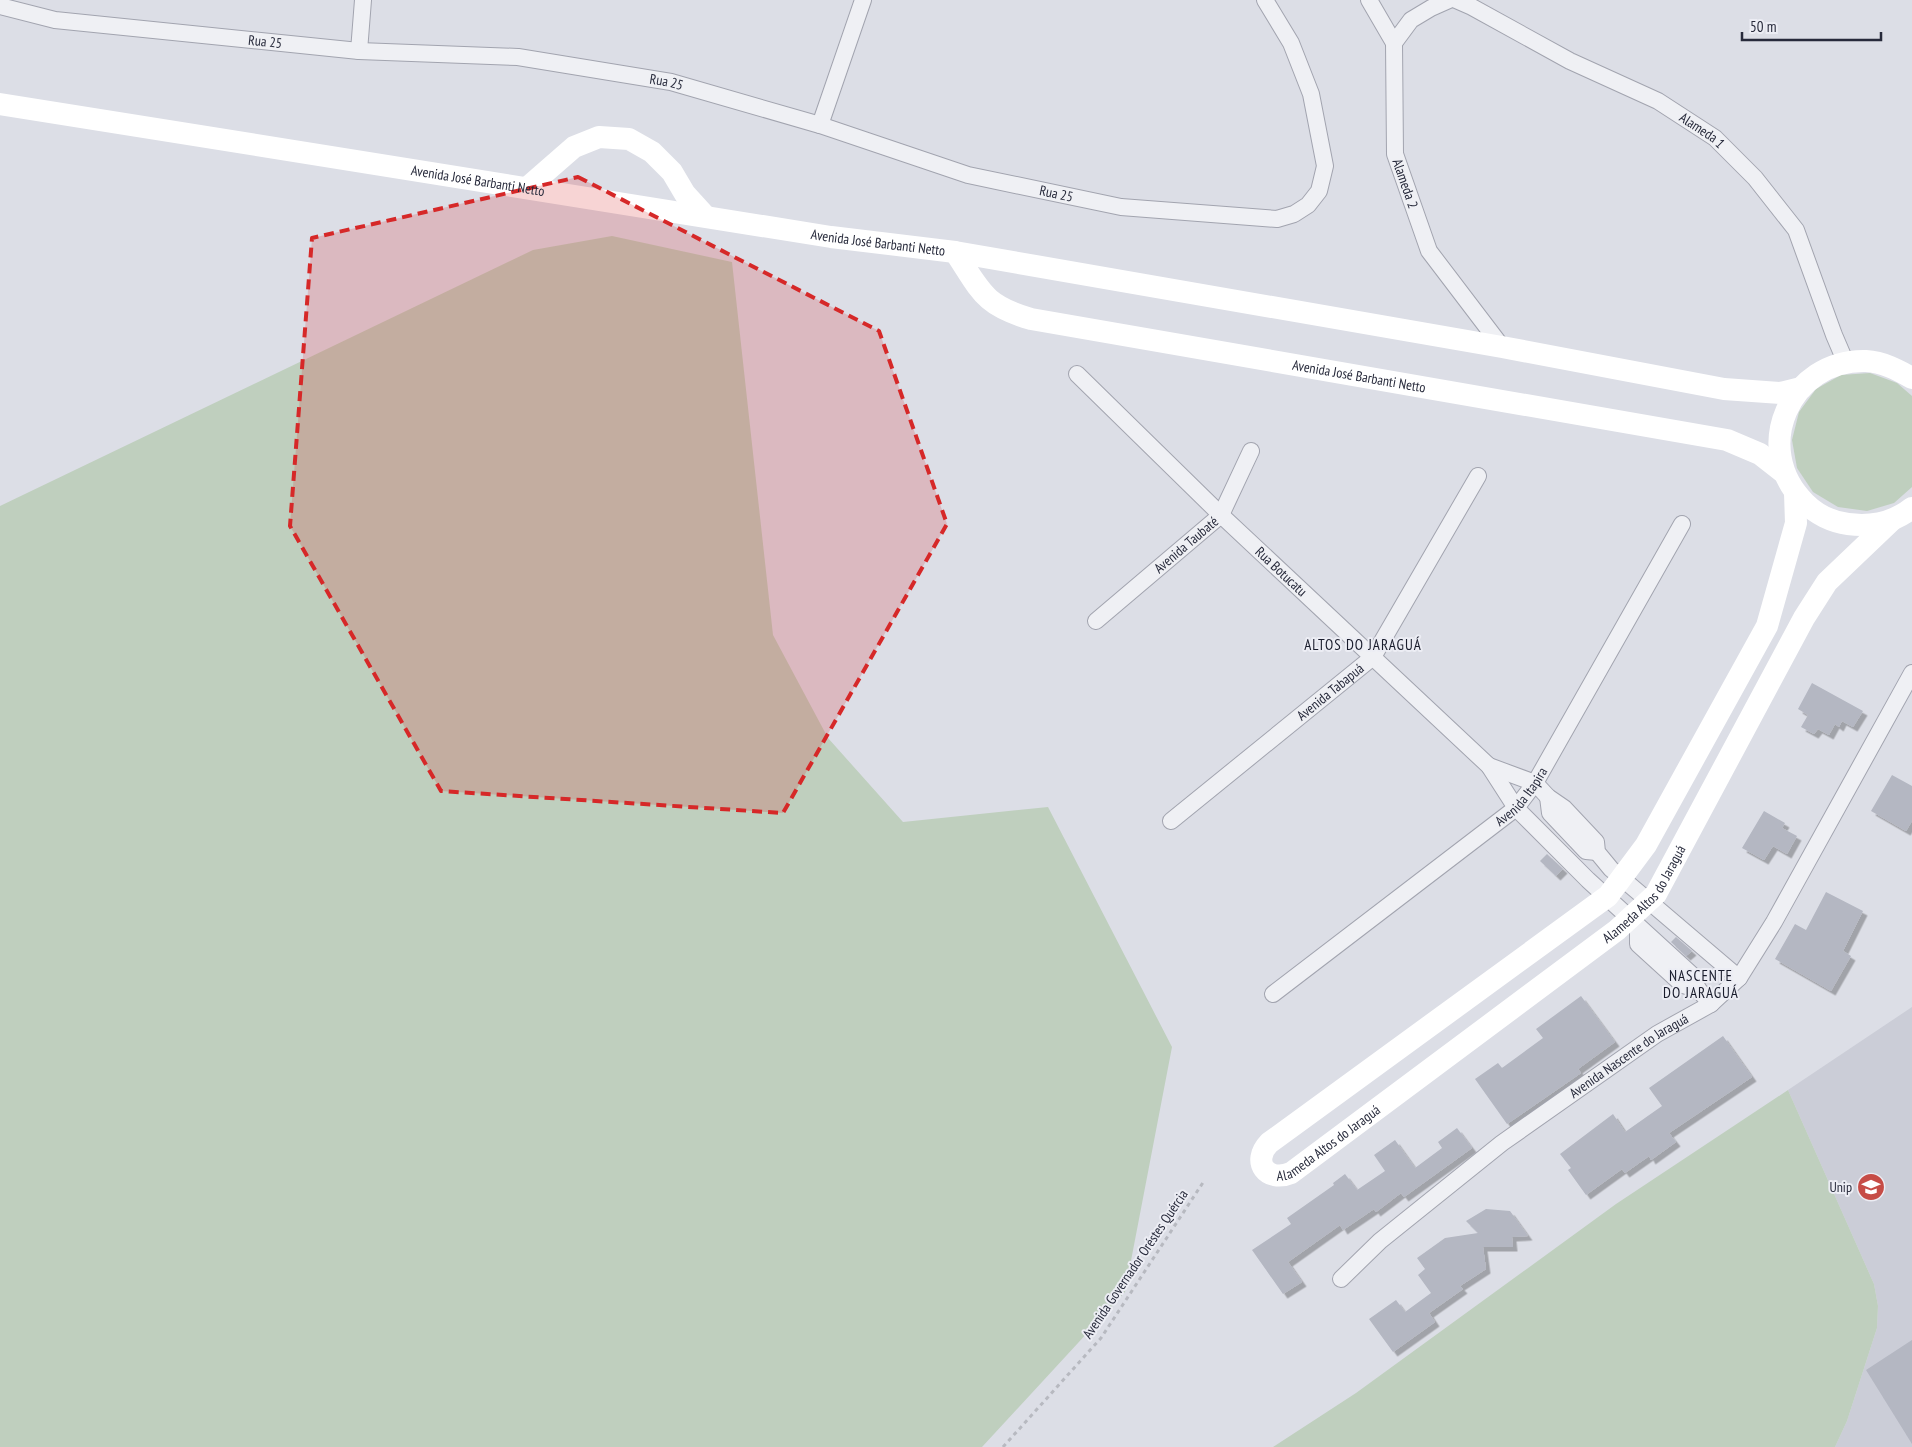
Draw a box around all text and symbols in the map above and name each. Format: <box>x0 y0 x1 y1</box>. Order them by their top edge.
scale bar <box>1742 10 1881 42</box>
text: 50 m <box>1750 17 1776 36</box>
street label: Rua 25 <box>247 31 283 52</box>
street label: Rua 25 <box>648 70 686 94</box>
street label: Alameda 1 <box>1676 108 1729 152</box>
street label: Alameda 2 <box>1388 156 1422 211</box>
street label: Avenida José Barbanti Netto <box>410 161 546 200</box>
street label: Rua 25 <box>1038 181 1075 206</box>
street label: Avenida José Barbanti Netto <box>810 225 946 260</box>
street label: Avenida José Barbanti Netto <box>1291 356 1427 396</box>
street label: Avenida Taubaté <box>1150 512 1222 577</box>
street label: Rua Botucatu <box>1251 543 1311 600</box>
district label: ALTOS DO JARAGUÁ <box>1304 635 1422 654</box>
street label: Avenida Tabapuá <box>1293 659 1367 724</box>
street label: Avenida Itapira <box>1491 764 1551 830</box>
street label: Alameda Altos do Jaraguá <box>1599 842 1690 947</box>
district label: NASCENTE DO JARAGUÁ <box>1663 966 1739 1002</box>
street label: Avenida Nascente do Jaraguá <box>1566 1009 1691 1102</box>
street label: Alameda Altos do Jaraguá <box>1276 1101 1384 1185</box>
school or university icon: Unip <box>1856 1172 1886 1202</box>
place label: Unip <box>1829 1178 1852 1196</box>
street label: Avenida Governador Oréstes Quércia <box>1078 1186 1192 1342</box>

